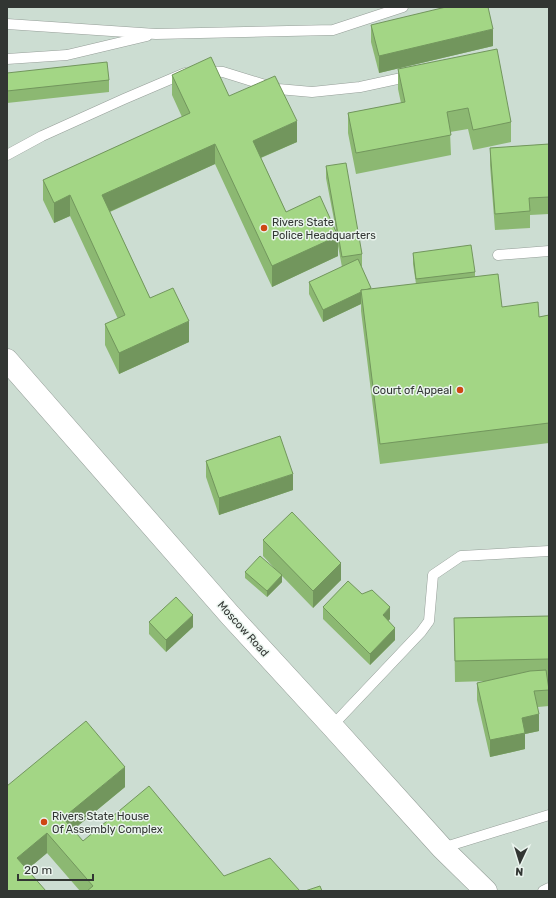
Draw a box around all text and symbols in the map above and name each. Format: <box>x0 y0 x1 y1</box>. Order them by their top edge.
place label: Rivers State Police Headquarters <box>272 216 376 242</box>
marker: Rivers State Police Headquarters <box>259 223 269 233</box>
place label: Court of Appeal <box>373 384 452 397</box>
marker: Court of Appeal <box>455 385 465 395</box>
street label: Moscow Road <box>215 599 271 659</box>
place label: Rivers State House Of Assembly Complex <box>52 810 163 836</box>
marker: Rivers State House Of Assembly Complex <box>39 817 49 827</box>
north arrow <box>500 842 540 882</box>
scale bar <box>18 856 93 882</box>
text: 20 m <box>24 863 52 877</box>
text: N <box>515 865 524 878</box>

